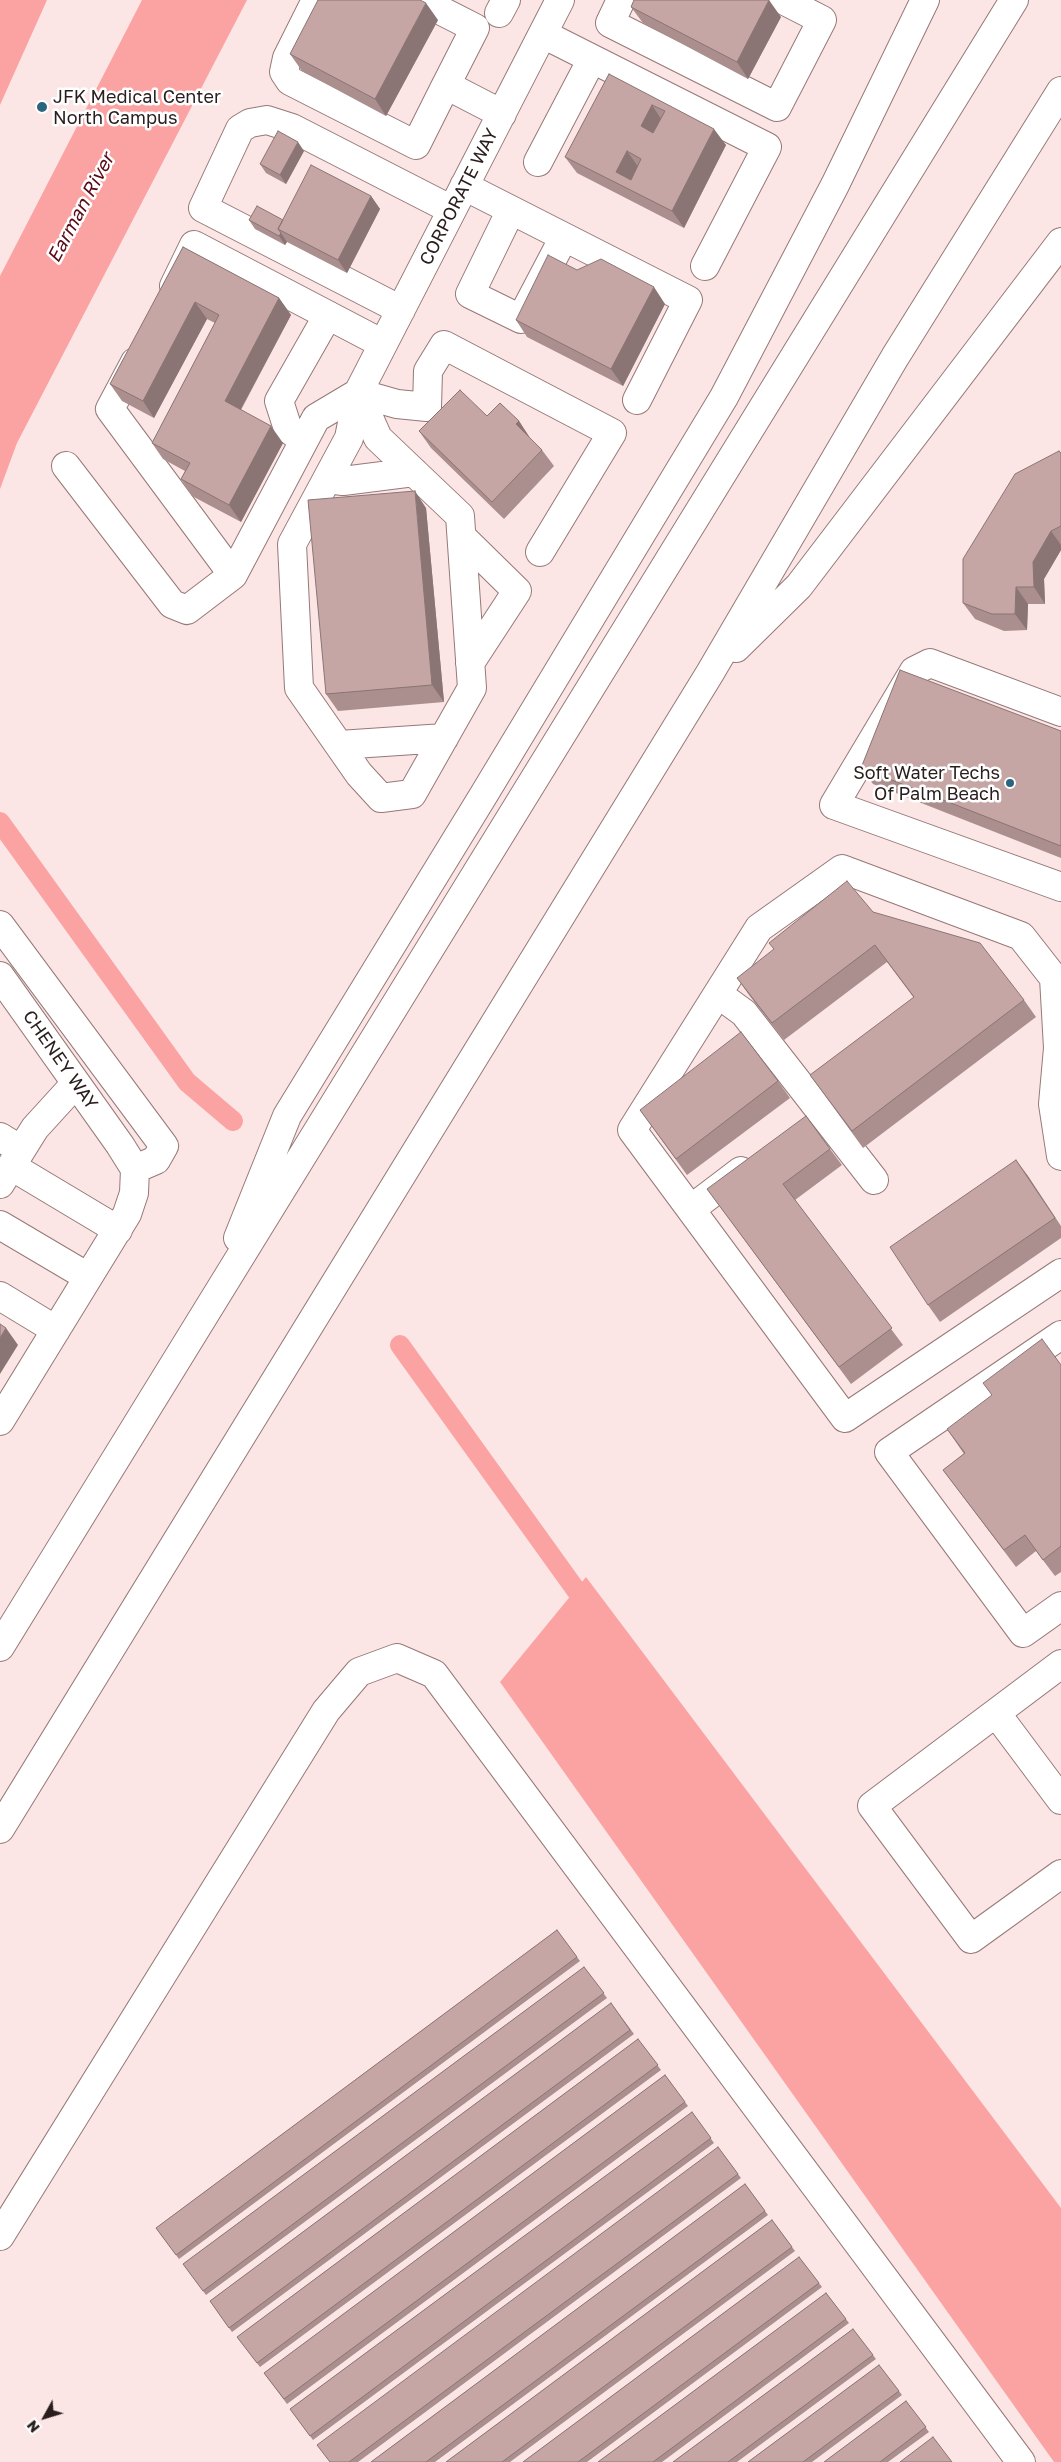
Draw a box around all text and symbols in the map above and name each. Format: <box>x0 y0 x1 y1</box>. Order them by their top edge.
place label: JFK Medical Center North Campus <box>53 86 221 128</box>
marker: JFK Medical Center North Campus <box>35 100 49 114</box>
street label: CORPORATE WAY <box>415 125 503 269</box>
water label: Earman River <box>43 150 119 266</box>
place label: Soft Water Techs Of Palm Beach <box>853 762 1000 804</box>
marker: Soft Water Techs Of Palm Beach <box>1004 777 1016 789</box>
street label: CHENEY WAY <box>18 1006 102 1114</box>
north arrow <box>20 2392 70 2442</box>
text: N <box>23 2417 43 2436</box>

